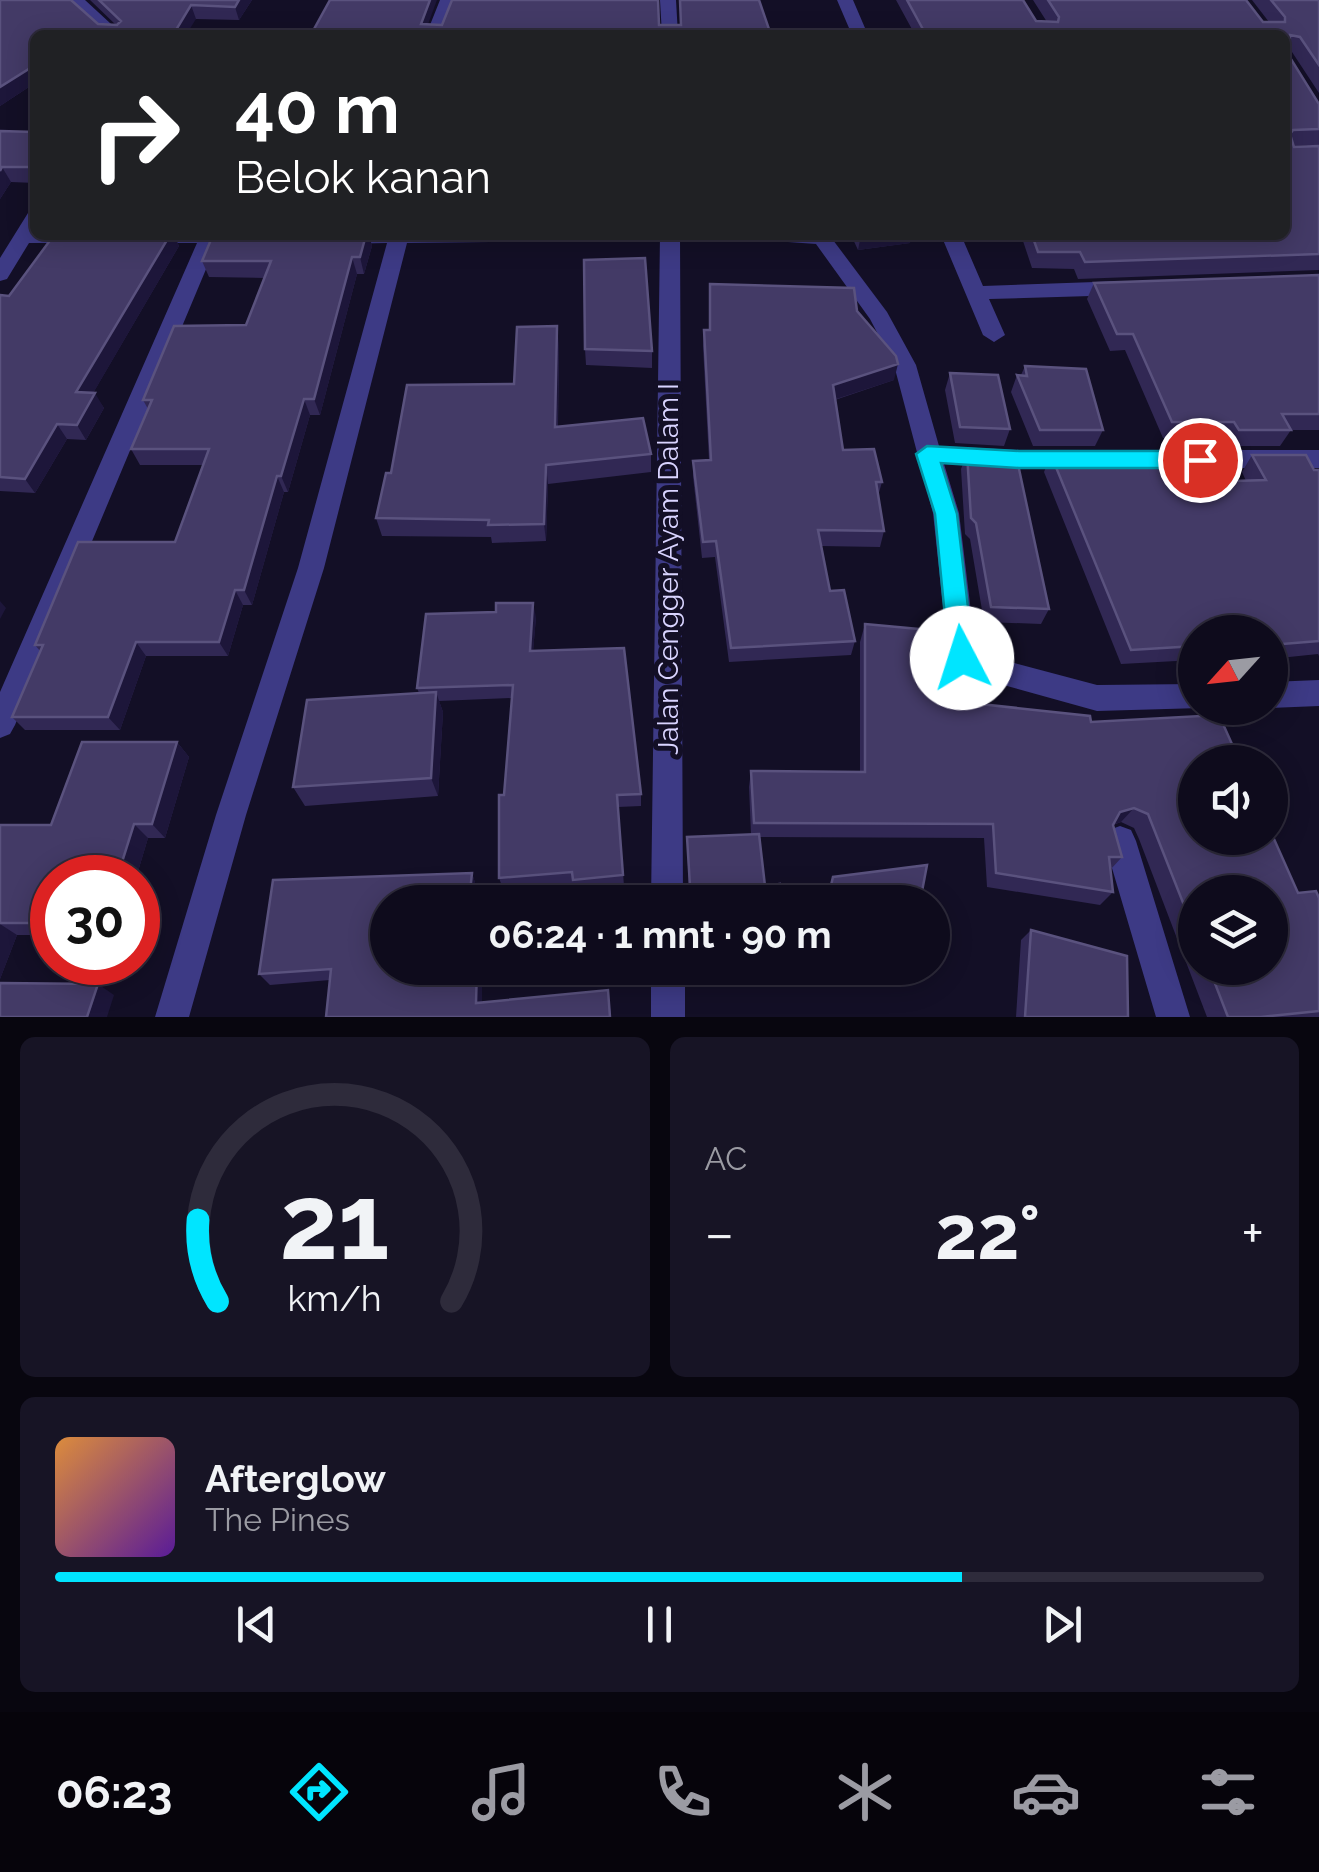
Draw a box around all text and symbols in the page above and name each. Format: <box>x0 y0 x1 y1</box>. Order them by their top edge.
text: 40 m <box>235 67 400 149</box>
icon: right <box>70 70 200 200</box>
text: Belok kanan <box>235 151 491 204</box>
street label: Jalan Cengger Ayam Dalam I <box>652 383 685 755</box>
pin <box>1158 418 1243 503</box>
icon: arrive <box>1173 433 1228 488</box>
position arrow <box>910 606 1014 710</box>
north arrow <box>1178 615 1288 725</box>
map controls <box>1178 615 1288 985</box>
button: sound <box>1178 745 1288 855</box>
speed limit sign: 30 <box>30 855 160 985</box>
button: layers <box>1178 875 1288 985</box>
text: 06:24 · 1 mnt · 90 m <box>488 912 832 957</box>
text: AC <box>705 1140 747 1177</box>
text: 21 <box>280 1161 390 1283</box>
text: 22° <box>935 1188 1040 1277</box>
text: − <box>705 1201 734 1266</box>
text: + <box>1241 1201 1264 1266</box>
text: km/h <box>288 1277 382 1319</box>
text: Afterglow <box>205 1456 386 1501</box>
text: The Pines <box>205 1501 350 1538</box>
icon: previous <box>229 1597 284 1652</box>
icon: pause <box>632 1597 687 1652</box>
icon: next <box>1035 1597 1090 1652</box>
icon: directions <box>284 1757 354 1827</box>
icon: music <box>466 1757 536 1827</box>
icon: phone <box>648 1757 718 1827</box>
icon: climate <box>830 1757 900 1827</box>
icon: car <box>1011 1757 1081 1827</box>
icon: filters <box>1193 1757 1263 1827</box>
text: 06:23 <box>56 1766 172 1819</box>

